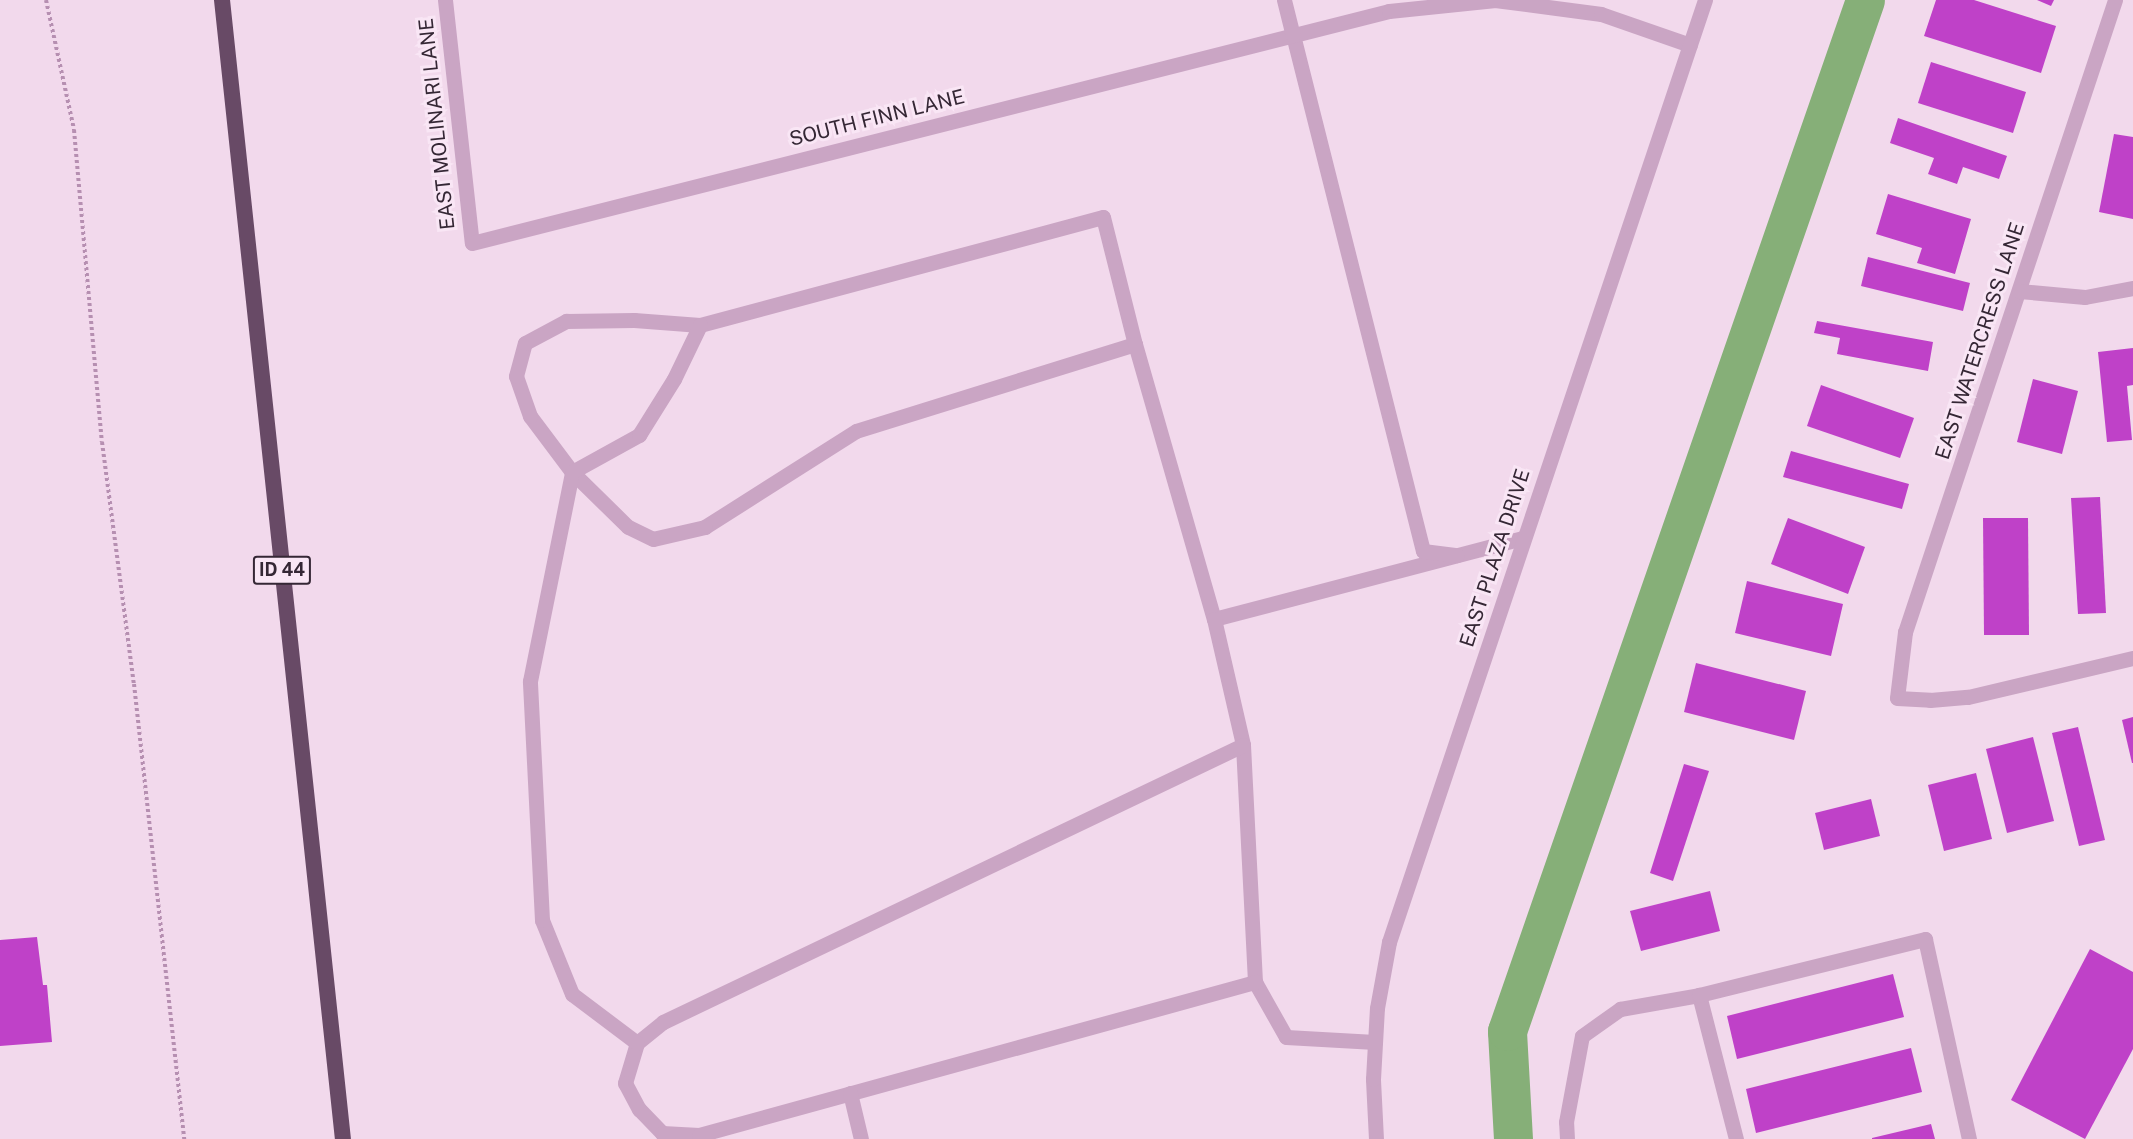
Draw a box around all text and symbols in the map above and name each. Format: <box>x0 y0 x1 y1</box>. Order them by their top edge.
street label: EAST MOLINARI LANE <box>414 17 460 231</box>
street label: SOUTH FINN LANE <box>787 85 967 151</box>
street label: EAST WATERCRESS LANE <box>1930 219 2030 463</box>
street label: EAST PLAZA DRIVE <box>1455 466 1535 650</box>
road number: ID 44 <box>252 555 312 585</box>

